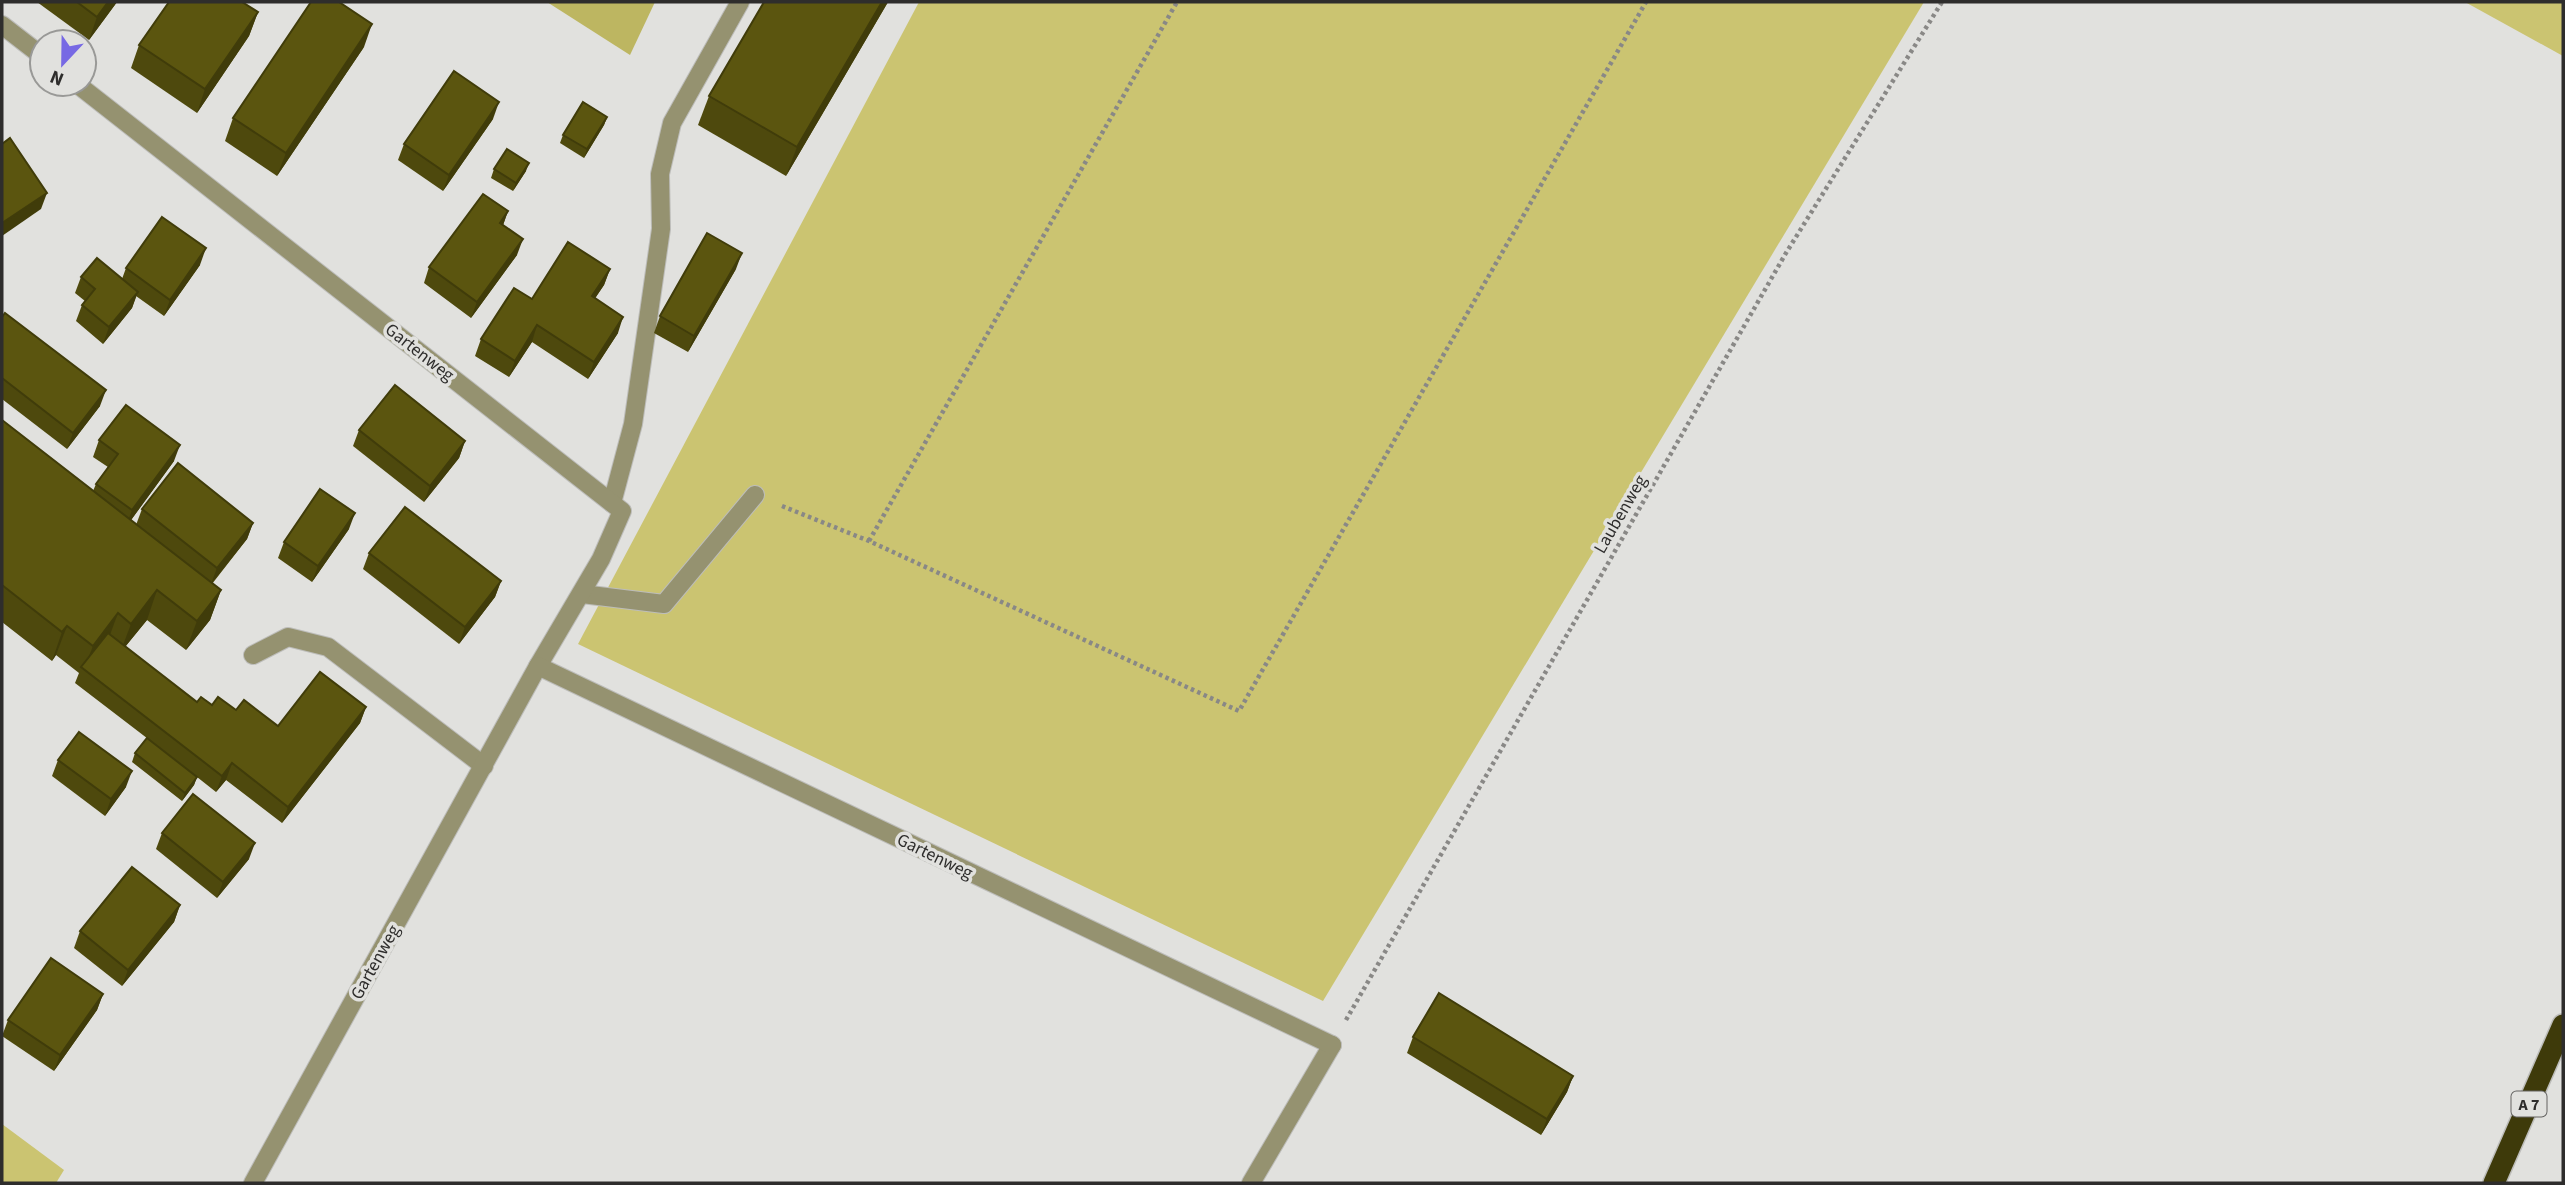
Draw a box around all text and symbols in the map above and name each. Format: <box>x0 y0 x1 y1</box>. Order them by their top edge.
north arrow <box>28 28 98 98</box>
text: N <box>46 62 68 92</box>
street label: Gartenweg <box>380 317 460 387</box>
street label: Laubenweg <box>1588 470 1653 558</box>
street label: Gartenweg <box>893 827 977 886</box>
street label: Gartenweg <box>345 920 406 1004</box>
road number: A 7 <box>2512 1092 2546 1116</box>

